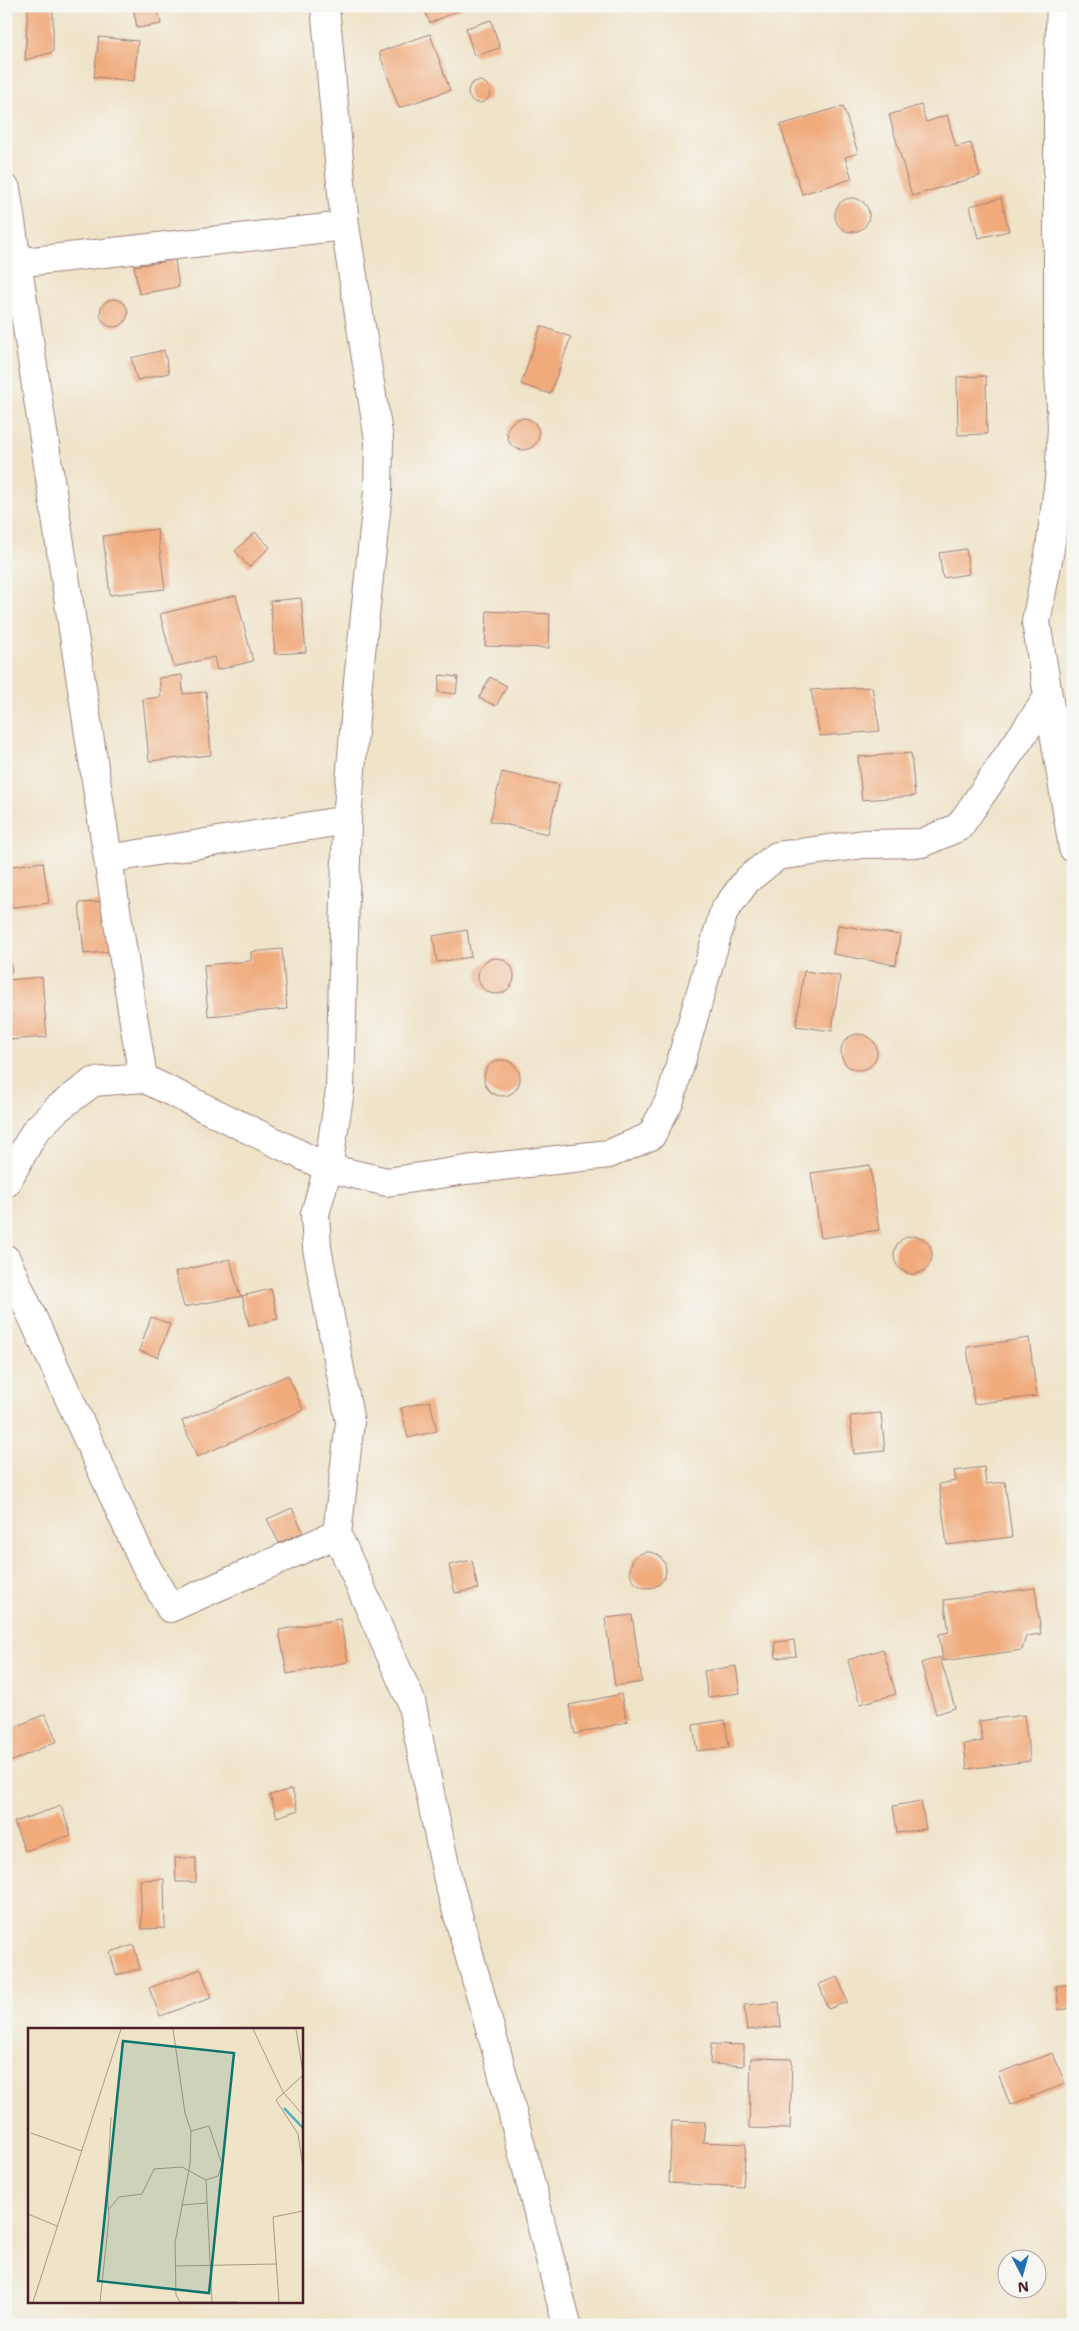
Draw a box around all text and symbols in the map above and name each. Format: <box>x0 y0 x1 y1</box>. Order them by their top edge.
inset map <box>28 2028 302 2304</box>
north arrow <box>996 2248 1046 2298</box>
text: N <box>1017 2277 1030 2296</box>

